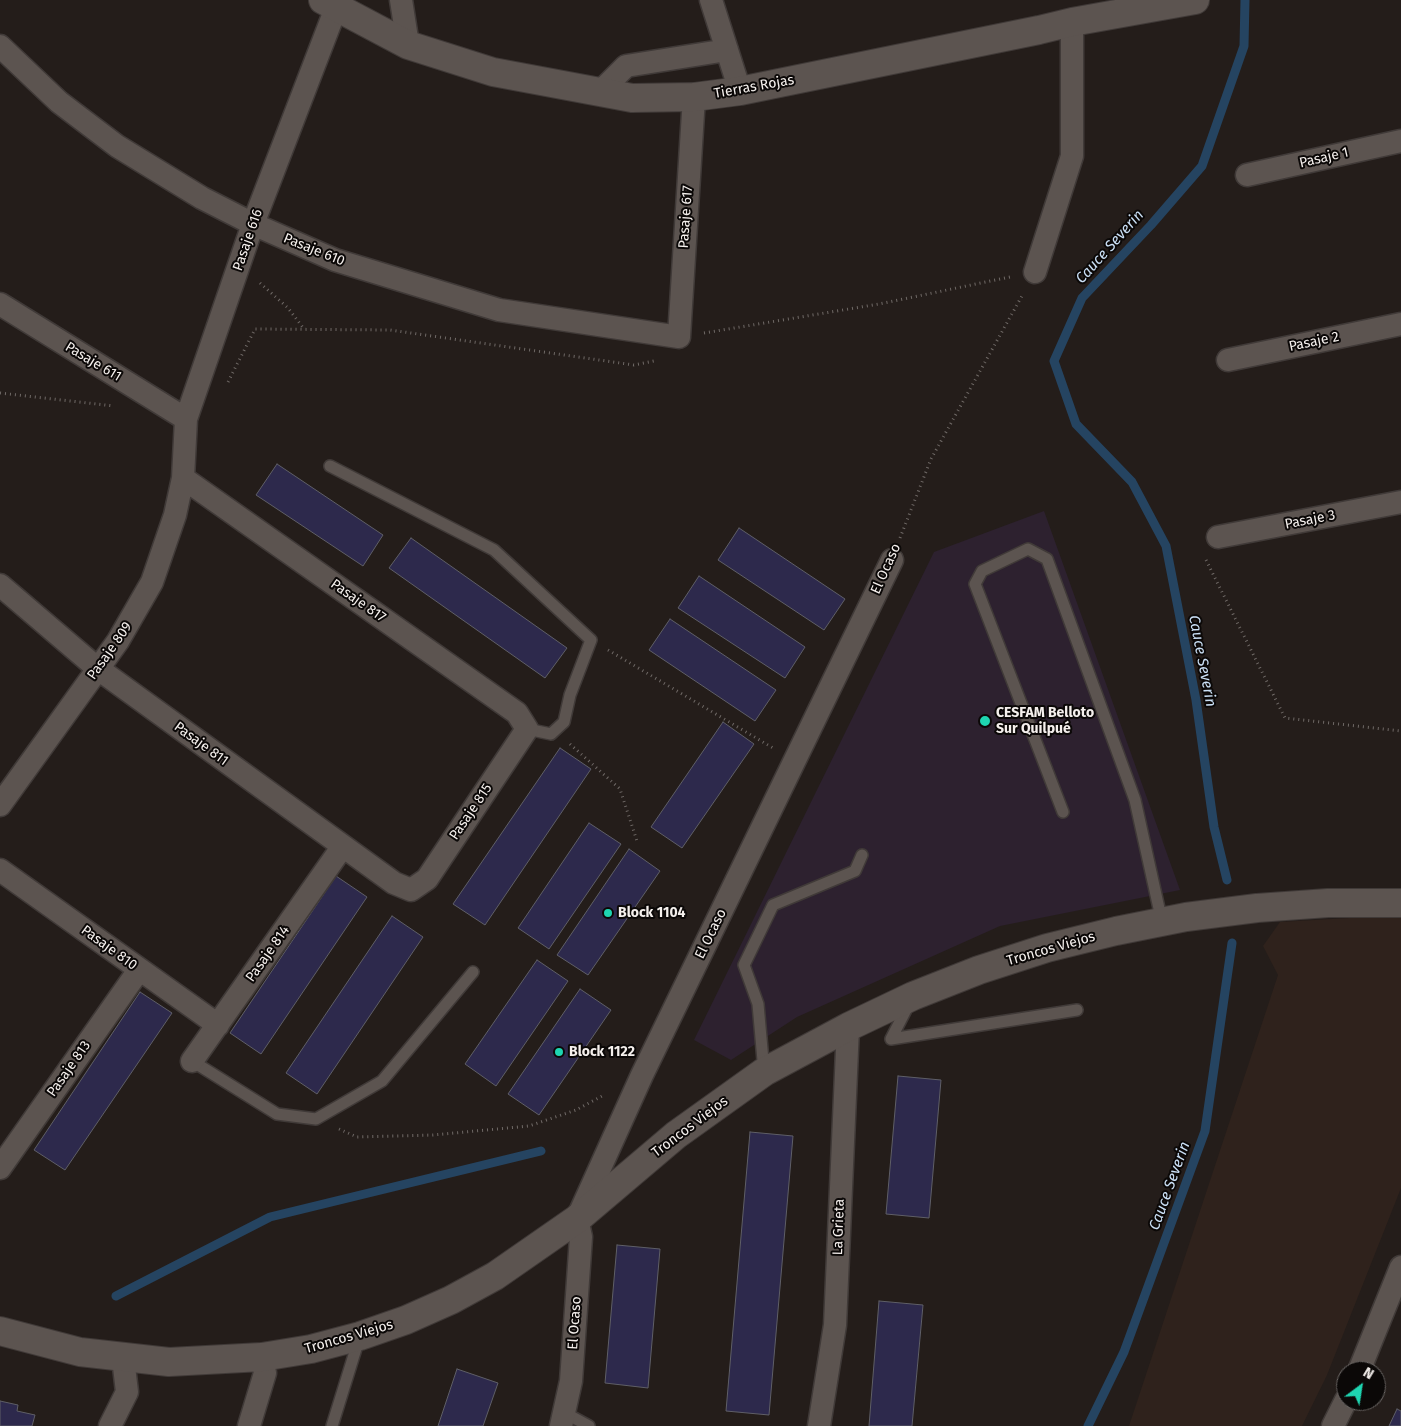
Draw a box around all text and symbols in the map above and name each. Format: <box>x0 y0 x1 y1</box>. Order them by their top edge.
street label: Tierras Rojas <box>713 72 795 102</box>
street label: Pasaje 1 <box>1298 144 1350 172</box>
street label: Pasaje 617 <box>675 185 697 249</box>
water label: Cauce Severin <box>1072 206 1148 288</box>
street label: Pasaje 616 <box>230 207 266 273</box>
street label: Pasaje 610 <box>281 230 347 270</box>
street label: Pasaje 2 <box>1287 328 1341 356</box>
street label: Pasaje 611 <box>62 339 124 385</box>
street label: Pasaje 3 <box>1283 507 1337 533</box>
street label: El Ocaso <box>867 541 905 597</box>
street label: Pasaje 817 <box>327 576 389 626</box>
water label: Cauce Severin <box>1184 614 1220 708</box>
street label: Pasaje 809 <box>84 619 136 683</box>
place label: CESFAM Belloto Sur Quilpué <box>996 705 1094 738</box>
marker: CESFAM Belloto Sur Quilpué <box>978 714 992 728</box>
street label: Pasaje 811 <box>170 719 232 769</box>
street label: Pasaje 815 <box>446 781 496 843</box>
place label: Block 1104 <box>618 905 685 921</box>
street label: El Ocaso <box>692 906 730 962</box>
marker: Block 1104 <box>602 907 614 919</box>
street label: Pasaje 810 <box>78 922 140 974</box>
street label: Pasaje 814 <box>243 923 293 985</box>
street label: Troncos Viejos <box>1005 928 1097 970</box>
street label: Pasaje 813 <box>44 1038 94 1100</box>
place label: Block 1122 <box>569 1044 635 1060</box>
marker: Block 1122 <box>553 1046 565 1058</box>
street label: Troncos Viejos <box>649 1093 731 1161</box>
water label: Cauce Severin <box>1146 1139 1194 1233</box>
street label: La Grieta <box>830 1198 848 1256</box>
street label: El Ocaso <box>565 1296 585 1350</box>
street label: Troncos Viejos <box>303 1316 395 1358</box>
north arrow <box>1336 1361 1386 1411</box>
text: N <box>1360 1364 1377 1383</box>

